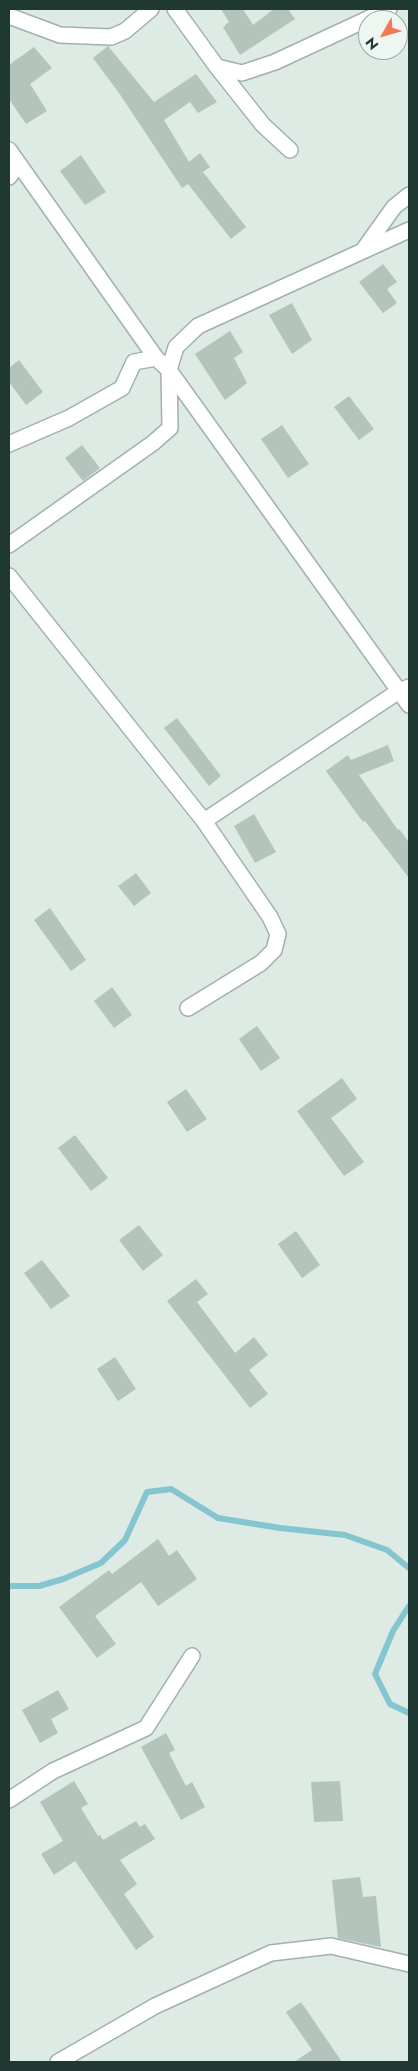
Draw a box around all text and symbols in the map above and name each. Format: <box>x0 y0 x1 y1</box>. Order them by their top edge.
north arrow <box>358 10 408 60</box>
text: N <box>361 33 383 54</box>

